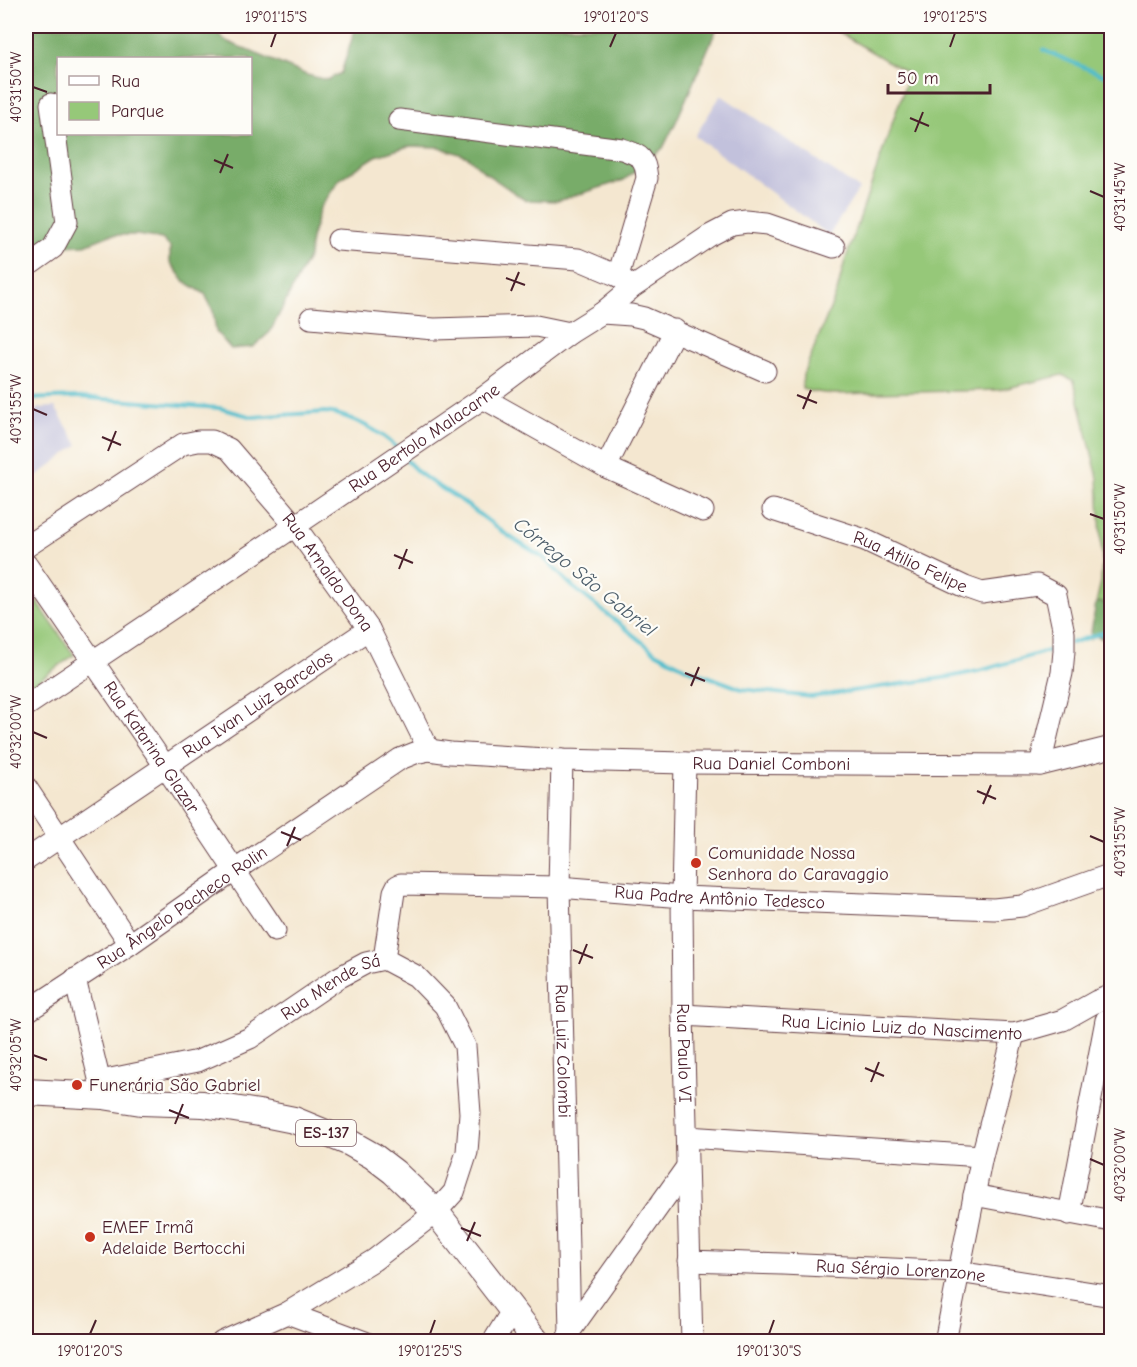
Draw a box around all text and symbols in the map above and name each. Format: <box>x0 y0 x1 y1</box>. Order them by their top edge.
text: 19°01'15"S <box>245 8 307 26</box>
text: 19°01'20"S <box>583 8 649 26</box>
text: 19°01'25"S <box>923 8 987 26</box>
text: 40°31'50"W <box>7 52 25 122</box>
legend <box>57 57 252 135</box>
scale bar <box>888 57 990 95</box>
text: 50 m <box>897 68 939 89</box>
text: Rua <box>111 71 140 92</box>
text: Parque <box>111 101 164 122</box>
text: 40°31'45"W <box>1111 162 1129 232</box>
text: 40°31'55"W <box>7 374 25 444</box>
street label: Rua Bertolo Malacarne <box>345 379 504 497</box>
text: 40°31'50"W <box>1111 484 1129 554</box>
street label: Rua Arnaldo Dona <box>278 509 378 636</box>
water label: Córrego São Gabriel <box>509 512 661 642</box>
street label: Rua Atilio Felipe <box>851 526 971 597</box>
street label: Rua Ivan Luiz Barcelos <box>178 646 336 762</box>
street label: Rua Katarina Glazar <box>99 677 204 818</box>
text: 40°32'00"W <box>7 695 25 769</box>
street label: Rua Daniel Comboni <box>693 753 850 774</box>
text: 40°31'55"W <box>1111 807 1129 877</box>
street label: Rua Ângelo Pacheco Rolin <box>93 841 271 973</box>
place label: Comunidade Nossa Senhora do Caravaggio <box>708 843 889 885</box>
marker: Comunidade Nossa Senhora do Caravaggio <box>689 856 703 870</box>
street label: Rua Padre Antônio Tedesco <box>614 881 825 913</box>
street label: Rua Mende Sá <box>277 950 382 1024</box>
street label: Rua Luiz Colombi <box>551 984 575 1118</box>
street label: Rua Paulo VI <box>672 1003 696 1103</box>
street label: Rua Licinio Luiz do Nascimento <box>781 1010 1025 1045</box>
text: 40°32'05"W <box>7 1019 25 1091</box>
place label: Funerária São Gabriel <box>89 1075 261 1096</box>
marker: Funerária São Gabriel <box>70 1078 84 1092</box>
road number: ES-137 <box>296 1120 356 1146</box>
text: 40°32'00"W <box>1111 1128 1129 1202</box>
place label: EMEF Irmã Adelaide Bertocchi <box>102 1217 245 1259</box>
marker: EMEF Irmã Adelaide Bertocchi <box>83 1230 97 1244</box>
street label: Rua Sérgio Lorenzone <box>815 1255 987 1287</box>
text: 19°01'20"S <box>57 1342 123 1360</box>
text: 19°01'25"S <box>398 1342 462 1360</box>
text: 19°01'30"S <box>737 1342 801 1360</box>

